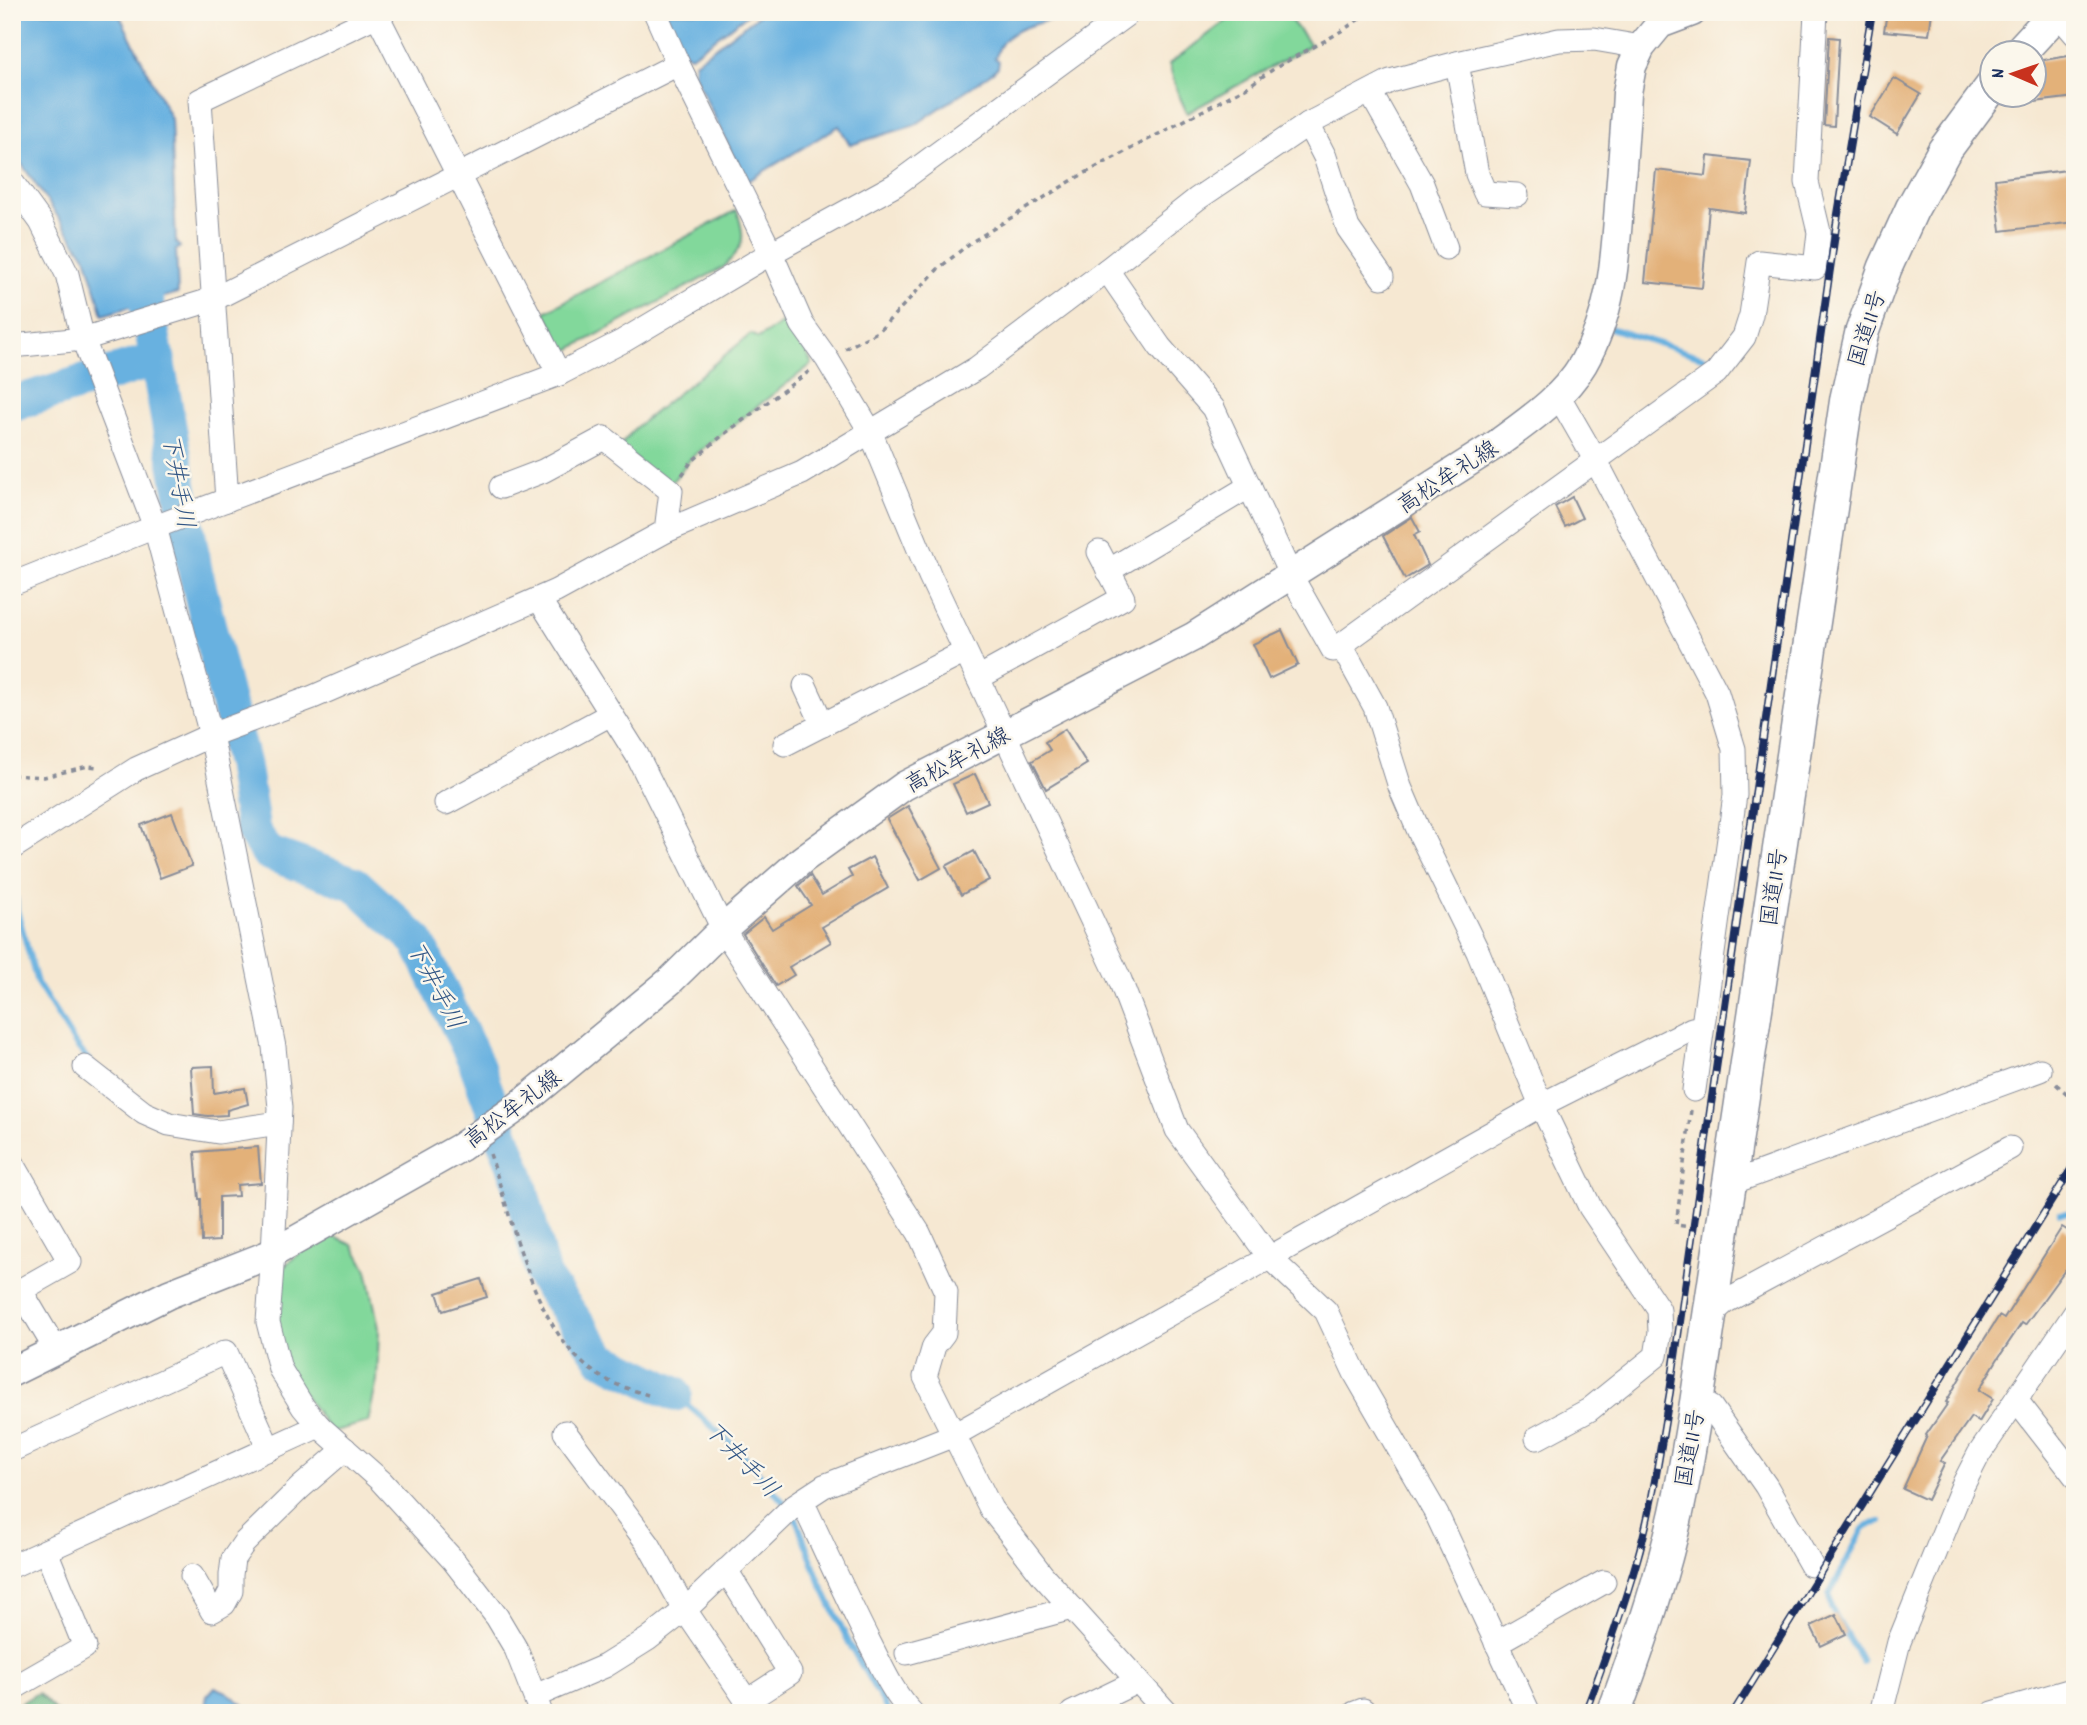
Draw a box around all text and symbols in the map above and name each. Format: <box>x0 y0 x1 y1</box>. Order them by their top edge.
north arrow <box>1979 38 2048 108</box>
text: N <box>1986 68 2013 79</box>
street label: 国道11号 <box>1842 286 1897 372</box>
water label: 下井手川 <box>151 431 201 532</box>
street label: 高松牟礼線 <box>1392 434 1506 524</box>
street label: 高松牟礼線 <box>900 721 1017 804</box>
street label: 国道11号 <box>1755 846 1798 929</box>
water label: 下井手川 <box>396 936 471 1037</box>
street label: 高松牟礼線 <box>458 1063 570 1159</box>
street label: 国道11号 <box>1669 1407 1716 1490</box>
water label: 下井手川 <box>694 1415 785 1507</box>

